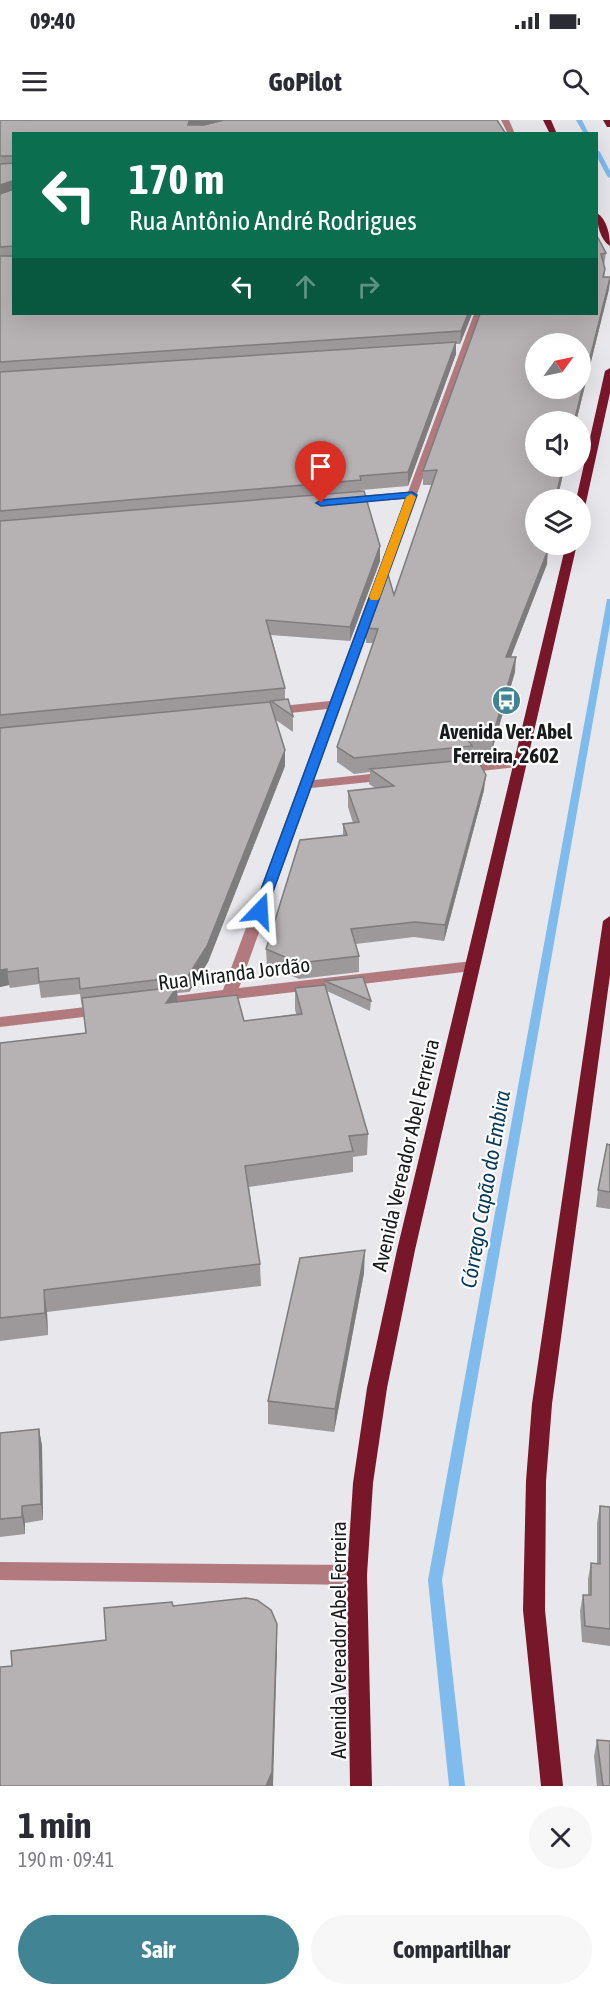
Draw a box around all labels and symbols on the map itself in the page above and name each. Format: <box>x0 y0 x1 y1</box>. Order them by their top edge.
north arrow <box>525 333 591 399</box>
pin <box>295 441 346 503</box>
bus stop icon: Avenida Ver. Abel Ferreira, 2602 <box>490 684 522 716</box>
place label: Avenida Ver. Abel Ferreira, 2602 <box>439 719 573 767</box>
position arrow <box>228 879 292 943</box>
street label: Rua Miranda Jordão <box>157 952 311 994</box>
street label: Avenida Vereador Abel Ferreira <box>367 1037 443 1273</box>
water label: Córrego Capão do Embira <box>455 1088 515 1290</box>
street label: Avenida Vereador Abel Ferreira <box>326 1521 350 1759</box>

